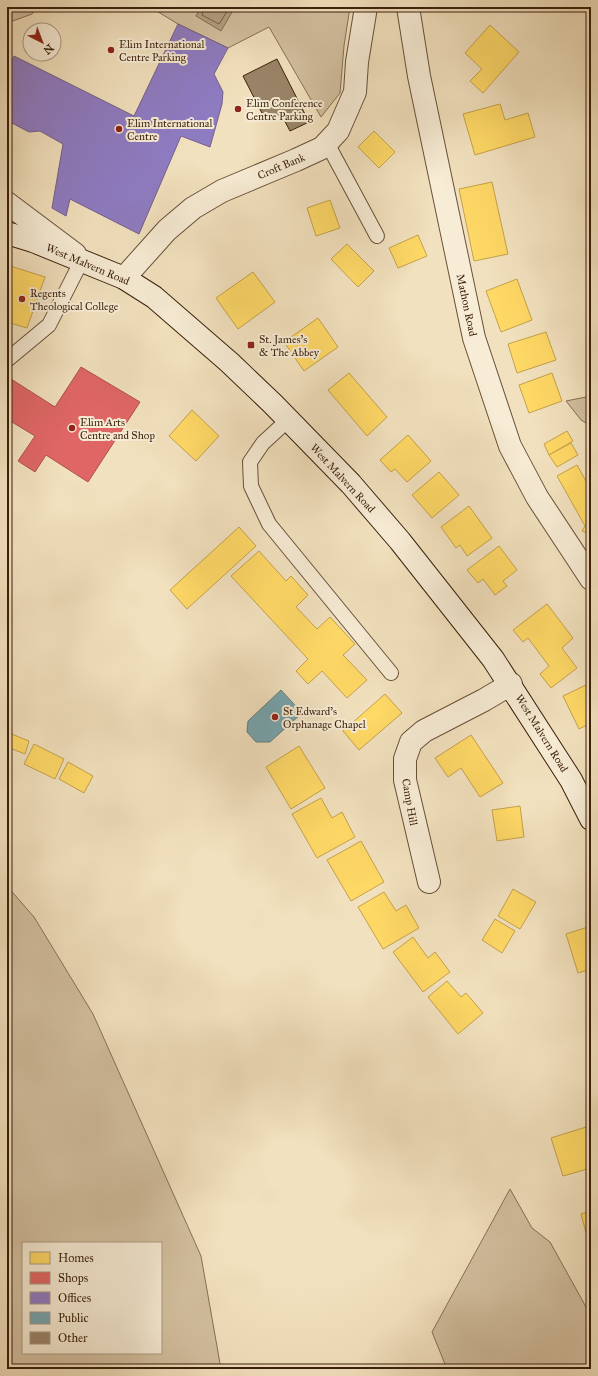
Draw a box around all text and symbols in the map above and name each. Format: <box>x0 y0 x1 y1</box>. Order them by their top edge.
north arrow <box>22 22 62 62</box>
place label: Elim International Centre Parking <box>119 38 204 64</box>
text: N <box>40 41 56 57</box>
marker: Elim International Centre Parking <box>106 45 116 55</box>
place label: Elim Conference Centre Parking <box>246 97 323 123</box>
marker: Elim Conference Centre Parking <box>233 104 243 114</box>
place label: Elim International Centre <box>127 117 212 143</box>
marker: Elim International Centre <box>114 124 124 134</box>
street label: Croft Bank <box>256 150 308 182</box>
street label: West Malvern Road <box>44 241 132 288</box>
street label: Mathon Road <box>454 273 480 338</box>
place label: Regents Theological College <box>30 287 119 313</box>
marker: Regents Theological College <box>17 294 27 304</box>
place label: St. James's & The Abbey <box>259 333 320 359</box>
marker: St. James's & The Abbey <box>246 340 256 350</box>
place label: Elim Arts Centre and Shop <box>80 416 155 442</box>
marker: Elim Arts Centre and Shop <box>67 423 77 433</box>
street label: West Malvern Road <box>307 441 378 516</box>
street label: West Malvern Road <box>512 692 571 775</box>
place label: St Edward's Orphanage Chapel <box>283 705 366 731</box>
marker: St Edward's Orphanage Chapel <box>270 712 280 722</box>
street label: Camp Hill <box>399 777 420 827</box>
legend <box>22 1242 162 1354</box>
text: Homes <box>58 1251 94 1265</box>
text: Shops <box>58 1271 88 1285</box>
text: Offices <box>58 1291 91 1305</box>
text: Public <box>58 1311 89 1325</box>
text: Other <box>58 1331 88 1345</box>

